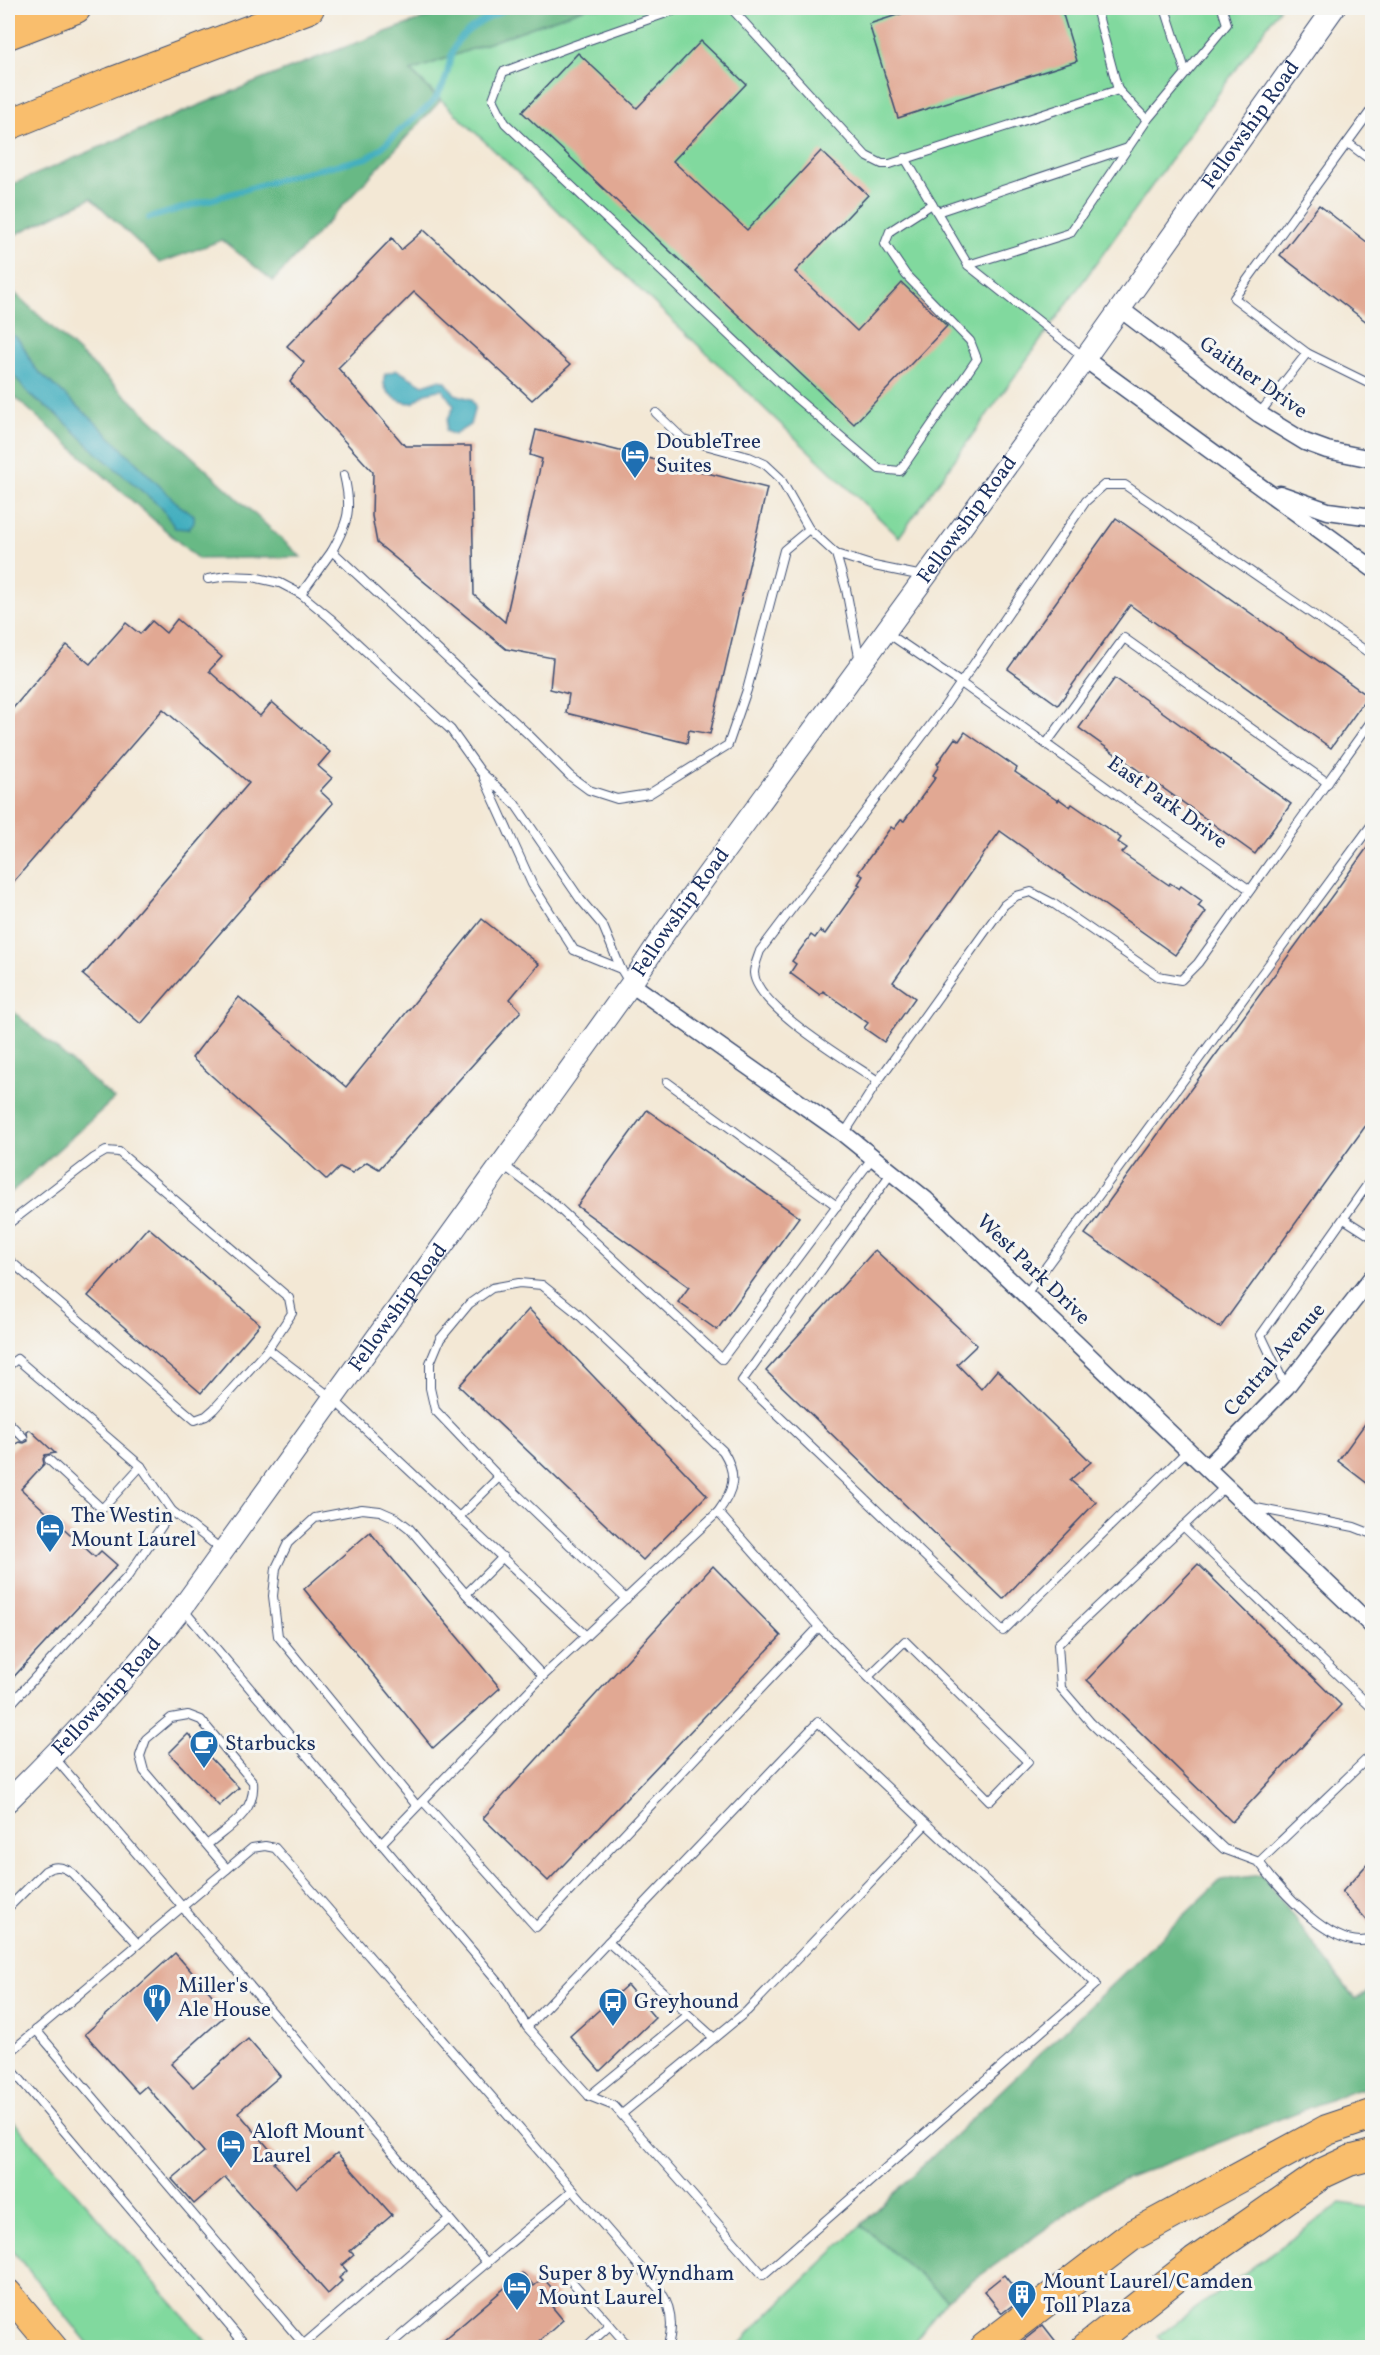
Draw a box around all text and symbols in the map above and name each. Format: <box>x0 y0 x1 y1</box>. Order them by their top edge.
street label: Fellowship Road <box>1195 55 1307 195</box>
street label: Gaither Drive <box>1193 330 1313 426</box>
place label: DoubleTree Suites <box>656 428 761 481</box>
hotel icon: DoubleTree Suites <box>619 438 651 480</box>
street label: Fellowship Road <box>911 450 1024 590</box>
street label: East Park Drive <box>1101 750 1233 856</box>
street label: Fellowship Road <box>625 842 737 983</box>
street label: West Park Drive <box>970 1208 1096 1332</box>
street label: Fellowship Road <box>342 1238 454 1378</box>
street label: Central Avenue <box>1217 1297 1333 1423</box>
place label: The Westin Mount Laurel <box>71 1502 196 1555</box>
hotel icon: The Westin Mount Laurel <box>34 1512 66 1554</box>
street label: Fellowship Road <box>45 1630 168 1763</box>
cafe icon: Starbucks <box>188 1728 220 1770</box>
place label: Starbucks <box>225 1730 316 1759</box>
place label: Miller's Ale House <box>178 1972 271 2025</box>
restaurant icon: Miller's Ale House <box>141 1982 173 2024</box>
bus stop icon: Greyhound <box>597 1986 629 2028</box>
place label: Greyhound <box>634 1988 739 2017</box>
place label: Aloft Mount Laurel <box>252 2118 365 2171</box>
hotel icon: Aloft Mount Laurel <box>215 2128 247 2170</box>
place label: Super 8 by Wyndham Mount Laurel <box>538 2260 734 2313</box>
place label: Mount Laurel/Camden Toll Plaza <box>1043 2268 1253 2321</box>
hotel icon: Super 8 by Wyndham Mount Laurel <box>501 2270 533 2312</box>
building icon: Mount Laurel/Camden Toll Plaza <box>1006 2278 1038 2320</box>

